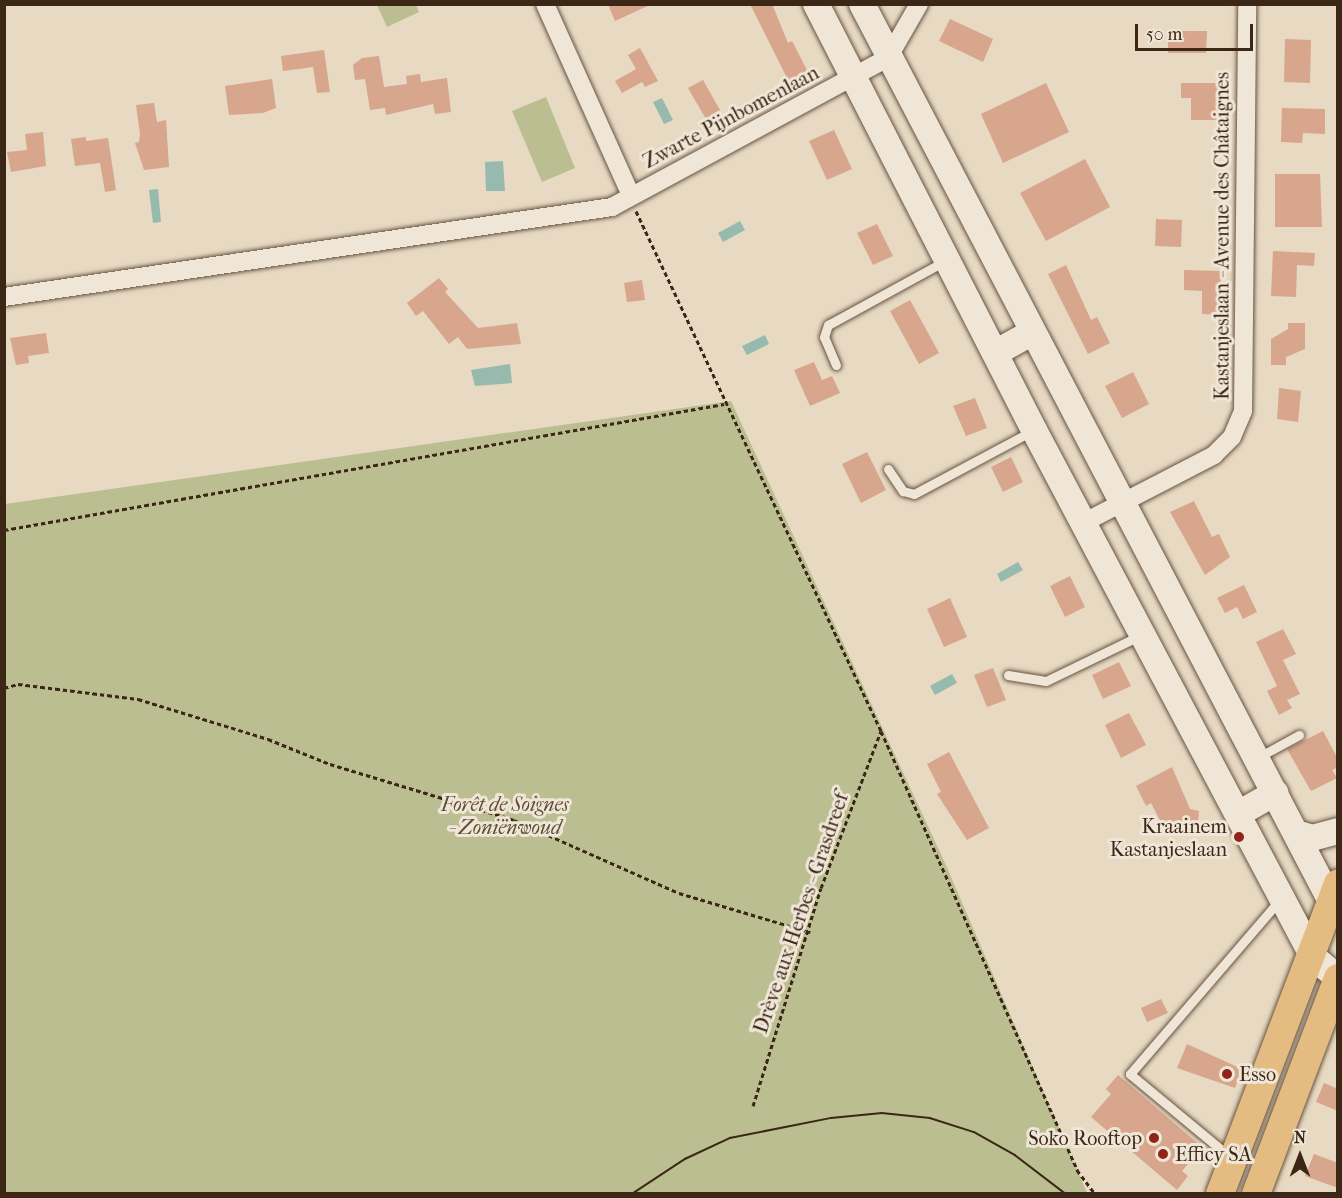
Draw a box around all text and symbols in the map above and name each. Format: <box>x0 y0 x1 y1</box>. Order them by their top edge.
scale bar <box>1138 12 1256 50</box>
text: 50 m <box>1146 24 1182 45</box>
street label: Zwarte Pijnbomenlaan <box>639 60 823 174</box>
street label: Kastanjeslaan - Avenue des Châtaignes <box>1210 72 1234 400</box>
street label: Drève aux Herbes - Grasdreef <box>749 790 853 1036</box>
park label: Forêt de Soignes - Zoniënwoud <box>441 792 569 839</box>
place label: Kraainem Kastanjeslaan <box>1110 814 1227 861</box>
marker: Kraainem Kastanjeslaan <box>1232 830 1246 844</box>
place label: Esso <box>1239 1062 1276 1086</box>
marker: Esso <box>1220 1067 1234 1081</box>
place label: Soko Rooftop <box>1028 1126 1142 1150</box>
north arrow <box>1270 1126 1330 1186</box>
text: N <box>1294 1128 1306 1147</box>
marker: Soko Rooftop <box>1147 1131 1161 1145</box>
place label: Efficy SA <box>1175 1142 1252 1166</box>
marker: Efficy SA <box>1156 1147 1170 1161</box>

